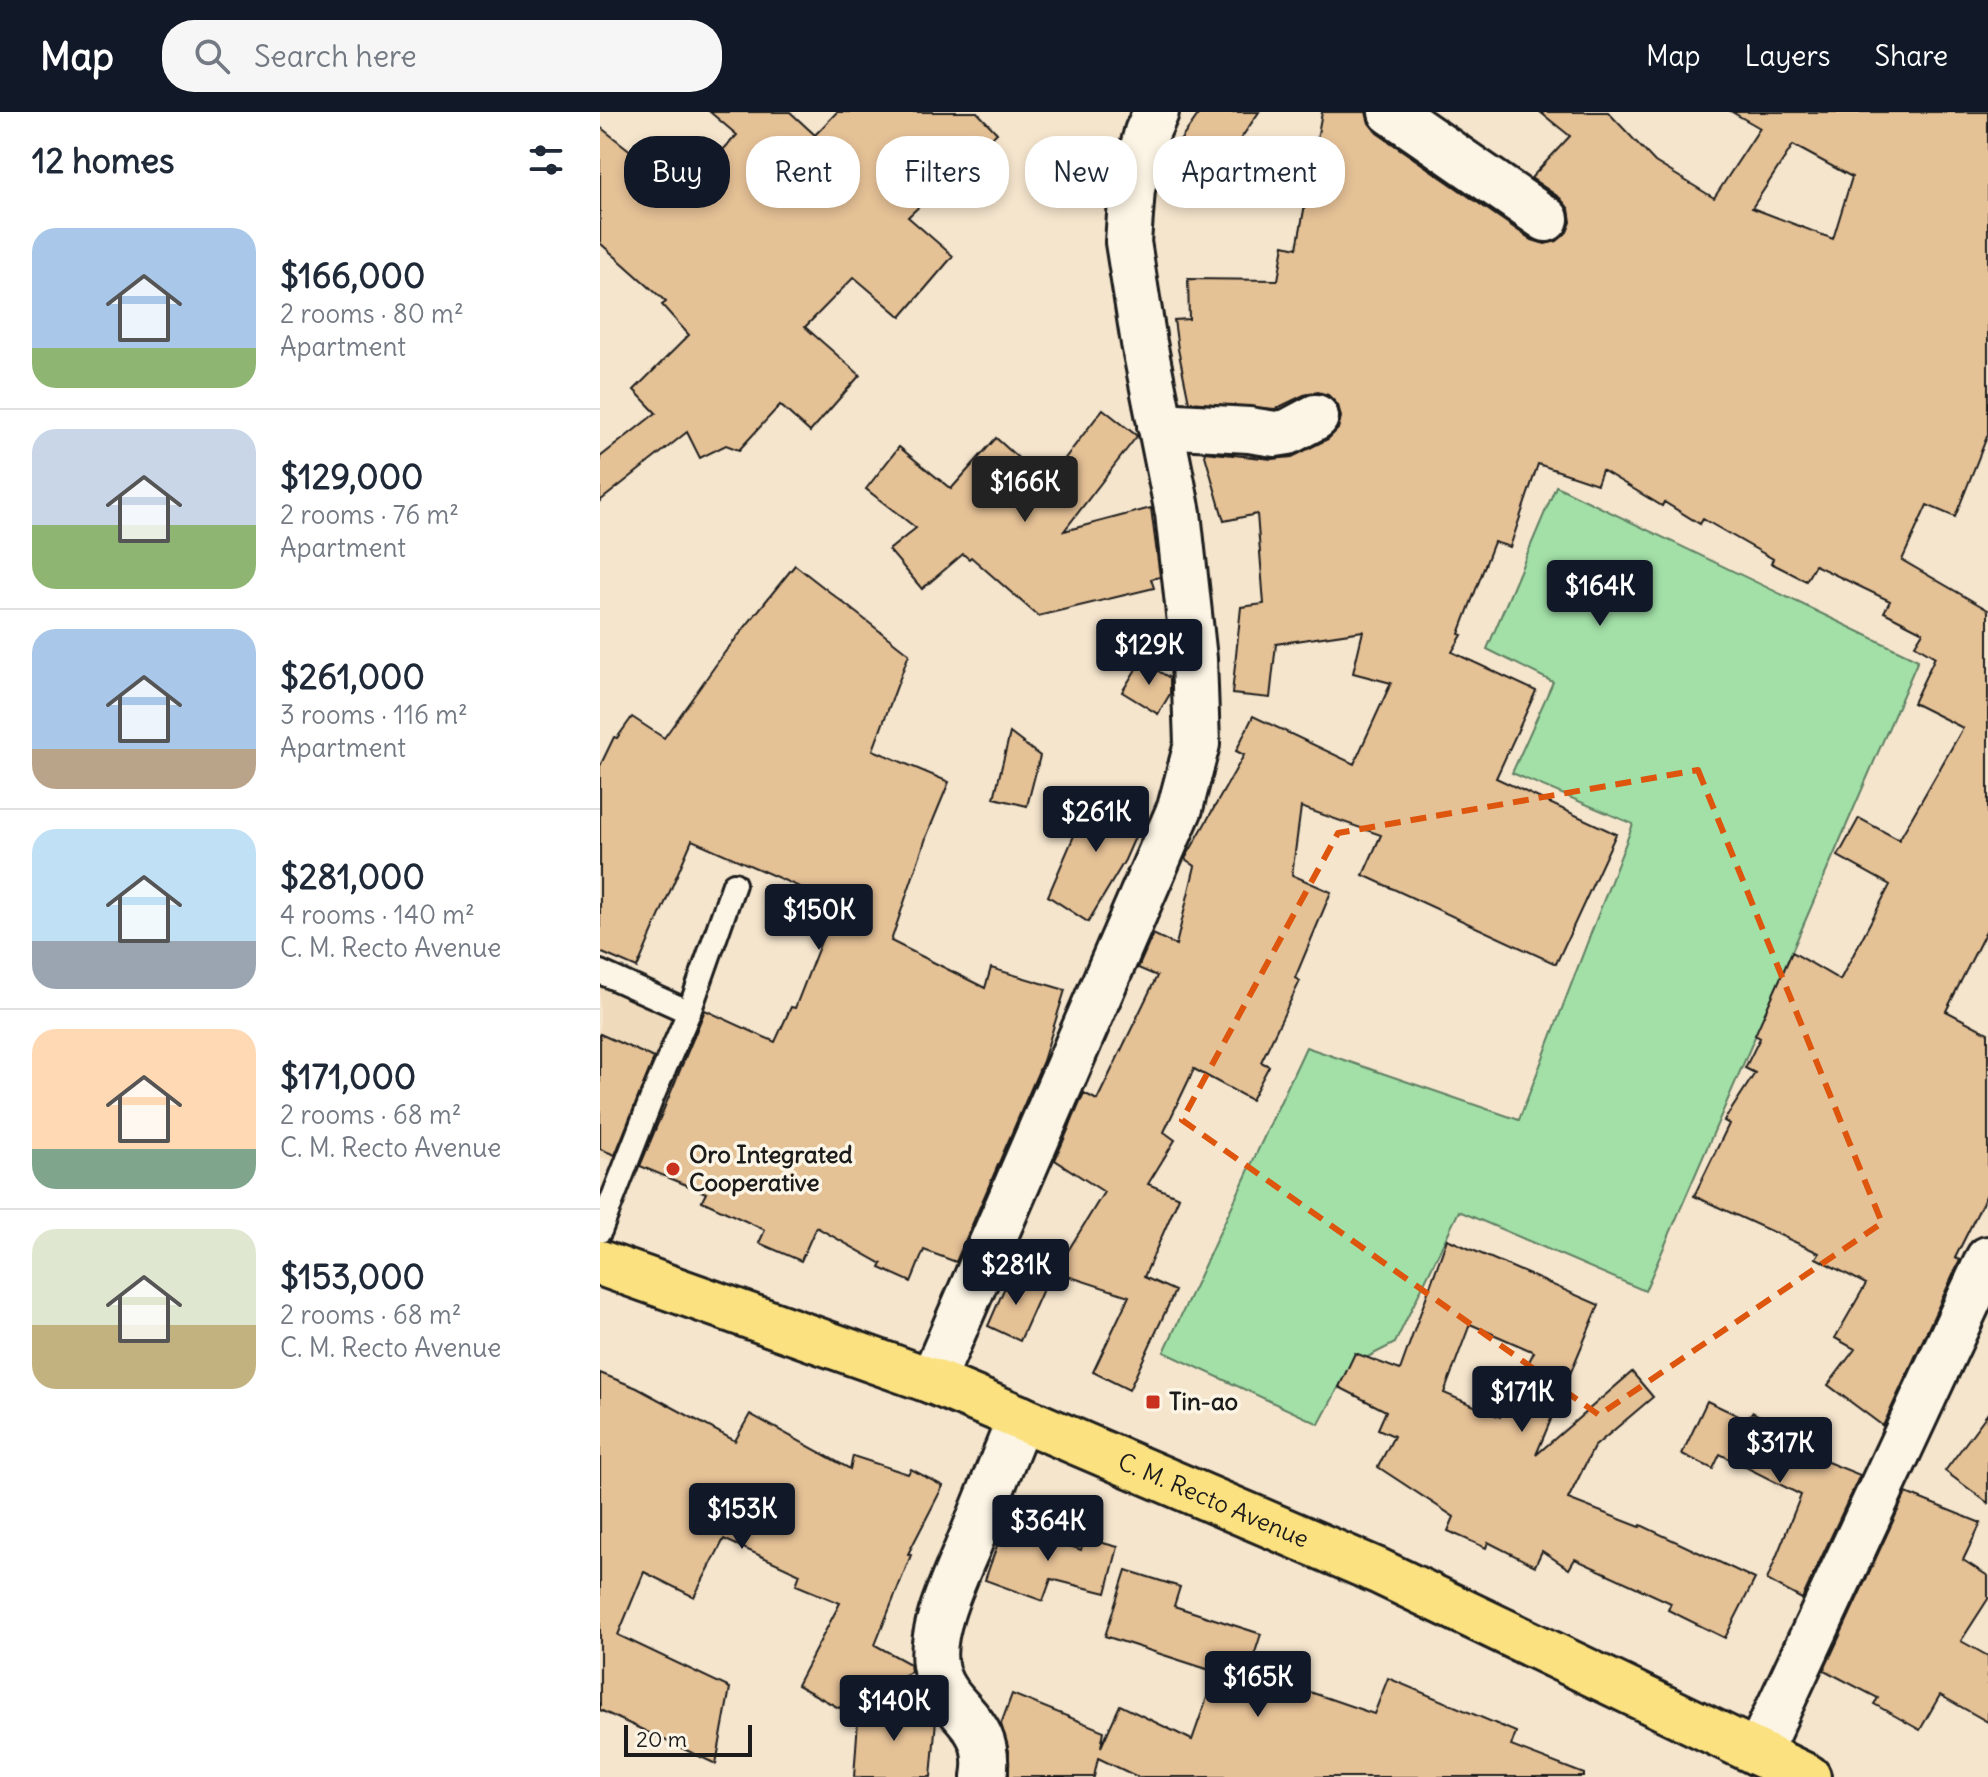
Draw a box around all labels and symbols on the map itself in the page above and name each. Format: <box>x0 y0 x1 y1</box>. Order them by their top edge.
pin: $166K <box>969 456 1081 524</box>
pin: $164K <box>1544 560 1656 628</box>
pin: $129K <box>1093 619 1205 687</box>
pin: $261K <box>1040 786 1152 854</box>
pin: $150K <box>763 884 875 952</box>
place label: Oro Integrated Cooperative <box>689 1139 853 1197</box>
marker: Oro Integrated Cooperative <box>664 1160 682 1178</box>
pin: $281K <box>960 1239 1072 1307</box>
pin: $171K <box>1466 1366 1578 1434</box>
place label: Tin-ao <box>1169 1386 1238 1416</box>
marker: Tin-ao <box>1144 1393 1162 1411</box>
pin: $317K <box>1724 1417 1836 1485</box>
street label: C. M. Recto Avenue <box>1114 1446 1314 1554</box>
pin: $153K <box>686 1483 798 1551</box>
pin: $364K <box>992 1495 1104 1563</box>
pin: $165K <box>1202 1651 1314 1719</box>
pin: $140K <box>838 1675 950 1743</box>
scale bar <box>624 1721 752 1757</box>

